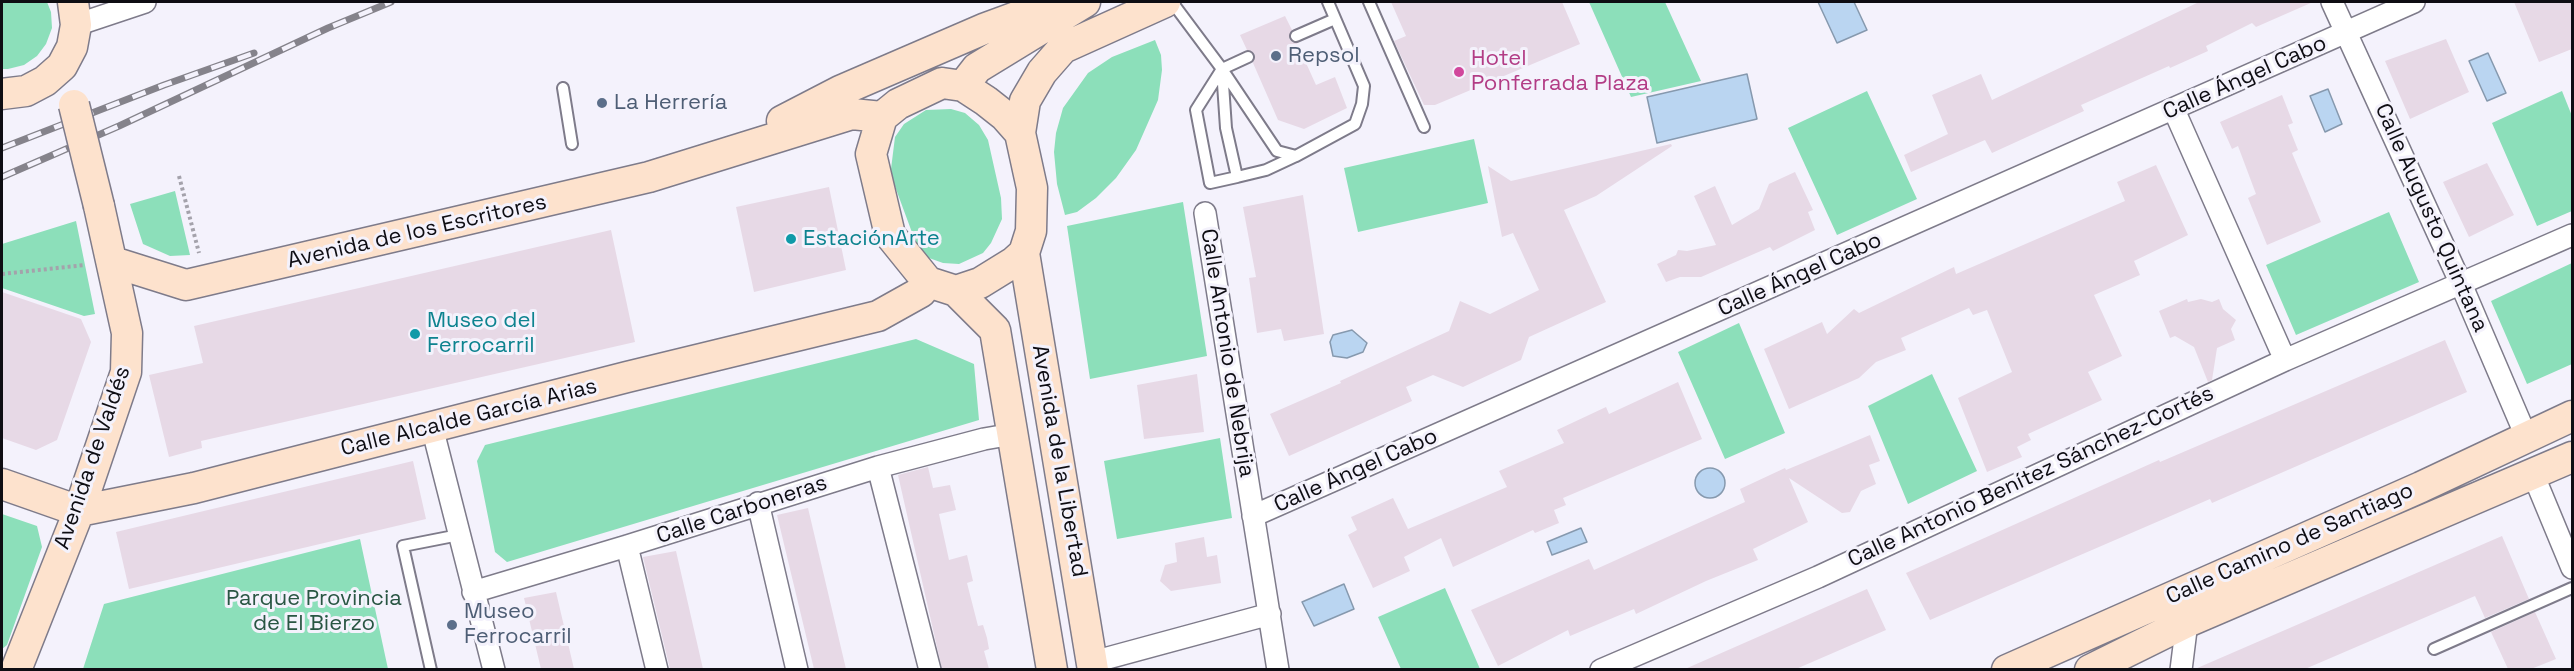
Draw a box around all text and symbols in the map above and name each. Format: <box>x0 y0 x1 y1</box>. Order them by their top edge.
street label: Calle Ángel Cabo <box>2159 30 2331 126</box>
place label: Repsol <box>1288 43 1360 69</box>
place label: Hotel Ponferrada Plaza <box>1471 46 1649 98</box>
marker: Repsol <box>1269 49 1283 63</box>
marker: Hotel Ponferrada Plaza <box>1452 65 1466 79</box>
place label: La Herrería <box>614 90 727 116</box>
marker: La Herrería <box>595 96 609 110</box>
street label: Calle Augusto Quintana <box>2369 100 2493 336</box>
street label: Avenida de los Escritores <box>285 189 549 275</box>
place label: EstaciónArte <box>803 226 940 252</box>
street label: Calle Antonio de Nebrija <box>1194 227 1260 479</box>
street label: Calle Ángel Cabo <box>1714 227 1886 323</box>
marker: EstaciónArte <box>784 232 798 246</box>
place label: Museo del Ferrocarril <box>427 308 536 360</box>
marker: Museo del Ferrocarril <box>408 327 422 341</box>
street label: Avenida de la Libertad <box>1026 343 1092 579</box>
street label: Avenida de Valdés <box>49 363 137 553</box>
street label: Calle Alcalde García Arias <box>338 373 600 463</box>
street label: Calle Antonio Benítez Sánchez-Cortés <box>1844 380 2218 574</box>
street label: Calle Ángel Cabo <box>1270 423 1442 519</box>
street label: Calle Carboneras <box>653 470 831 550</box>
street label: Calle Camino de Santiago <box>2162 477 2418 611</box>
park label: Parque Provincia de El Bierzo <box>226 586 402 638</box>
place label: Museo Ferrocarril <box>464 599 572 650</box>
marker: Museo Ferrocarril <box>445 618 459 632</box>

